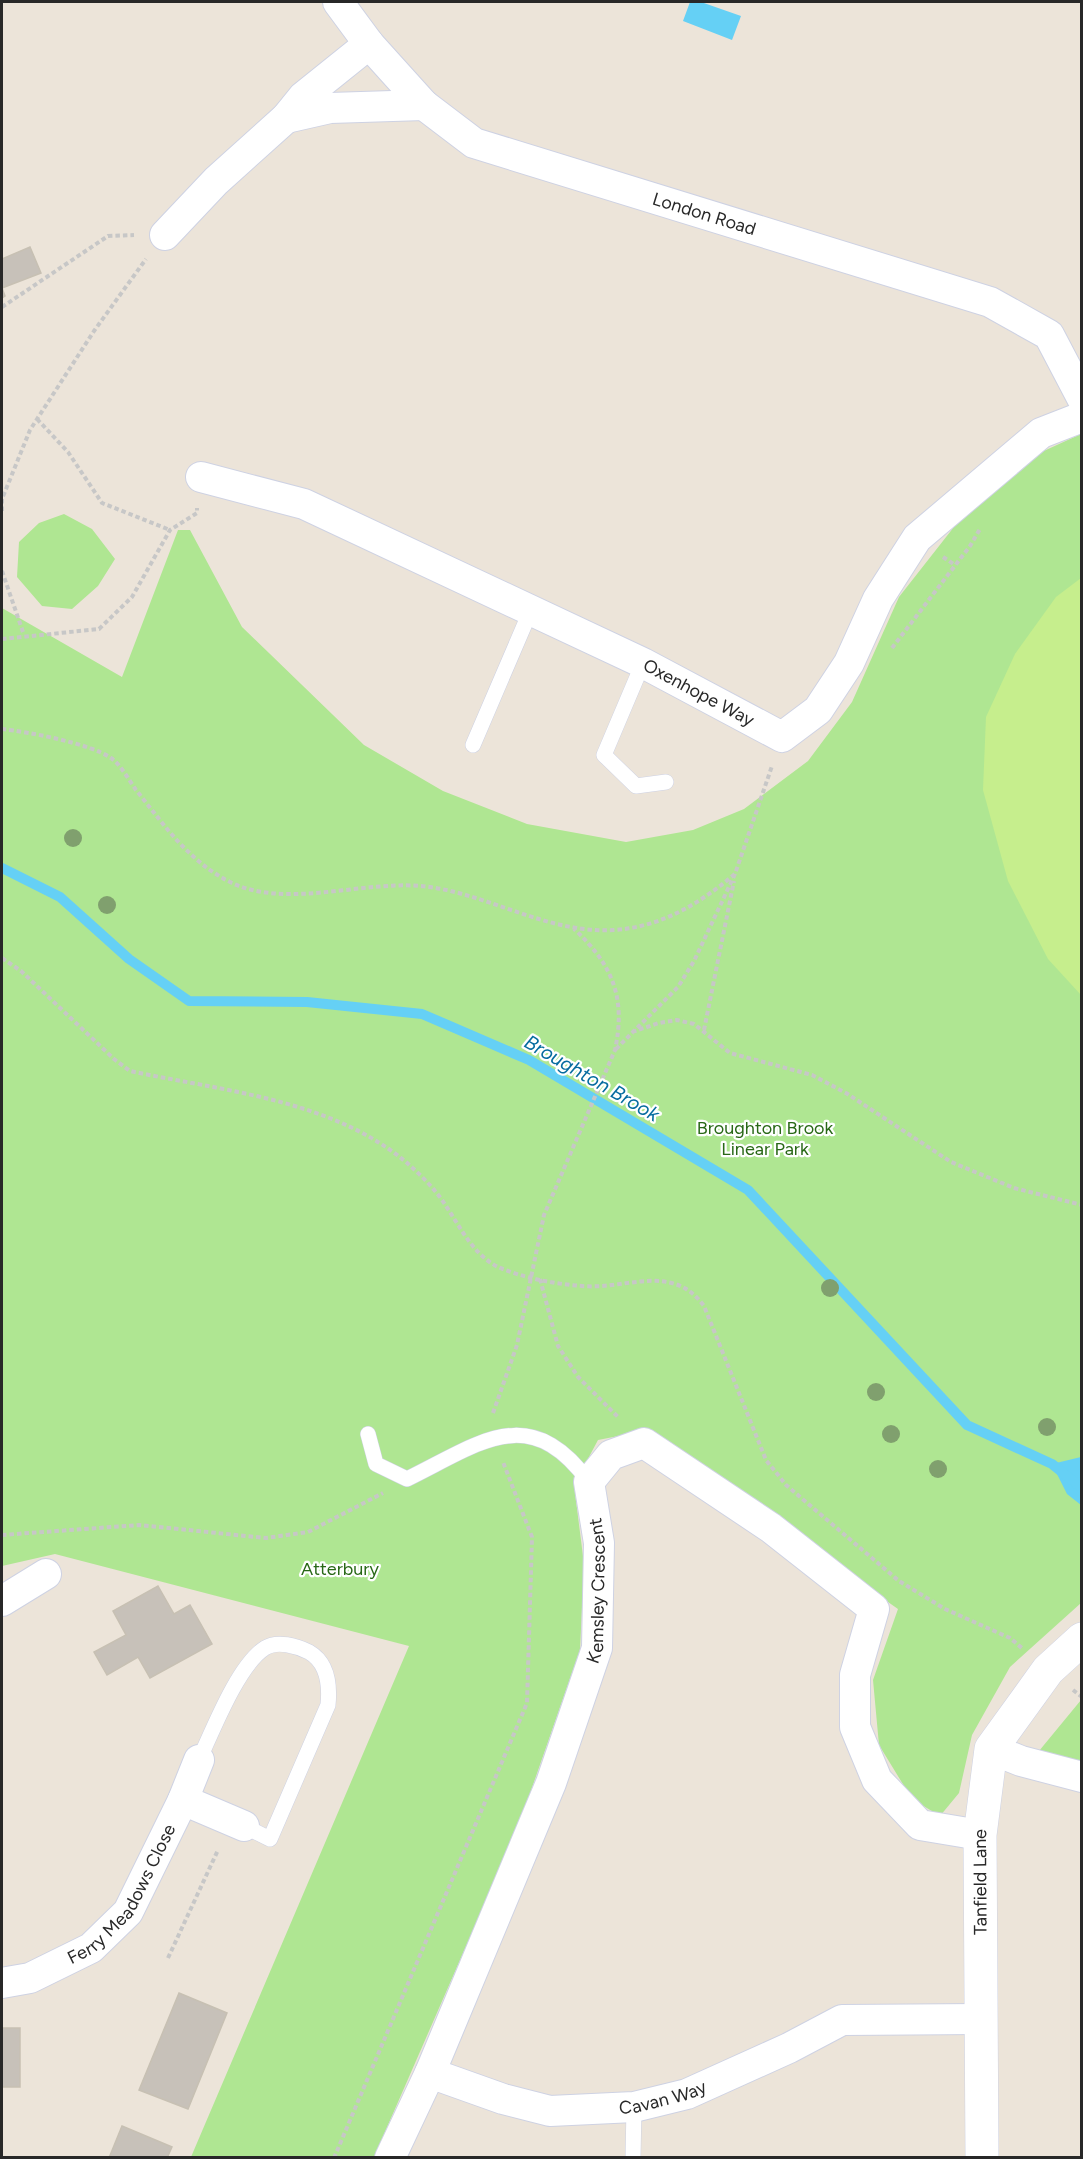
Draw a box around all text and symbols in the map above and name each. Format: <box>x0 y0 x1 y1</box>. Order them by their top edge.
street label: London Road <box>650 188 758 240</box>
street label: Oxenhope Way <box>639 654 759 731</box>
water label: Broughton Brook <box>520 1030 665 1127</box>
park label: Broughton Brook Linear Park <box>697 1117 834 1160</box>
street label: Kemsley Crescent <box>582 1516 610 1666</box>
park label: Atterbury <box>301 1558 379 1580</box>
street label: Ferry Meadows Close <box>64 1820 181 1969</box>
street label: Tanfield Lane <box>969 1827 992 1935</box>
street label: Cavan Way <box>618 2075 711 2119</box>

